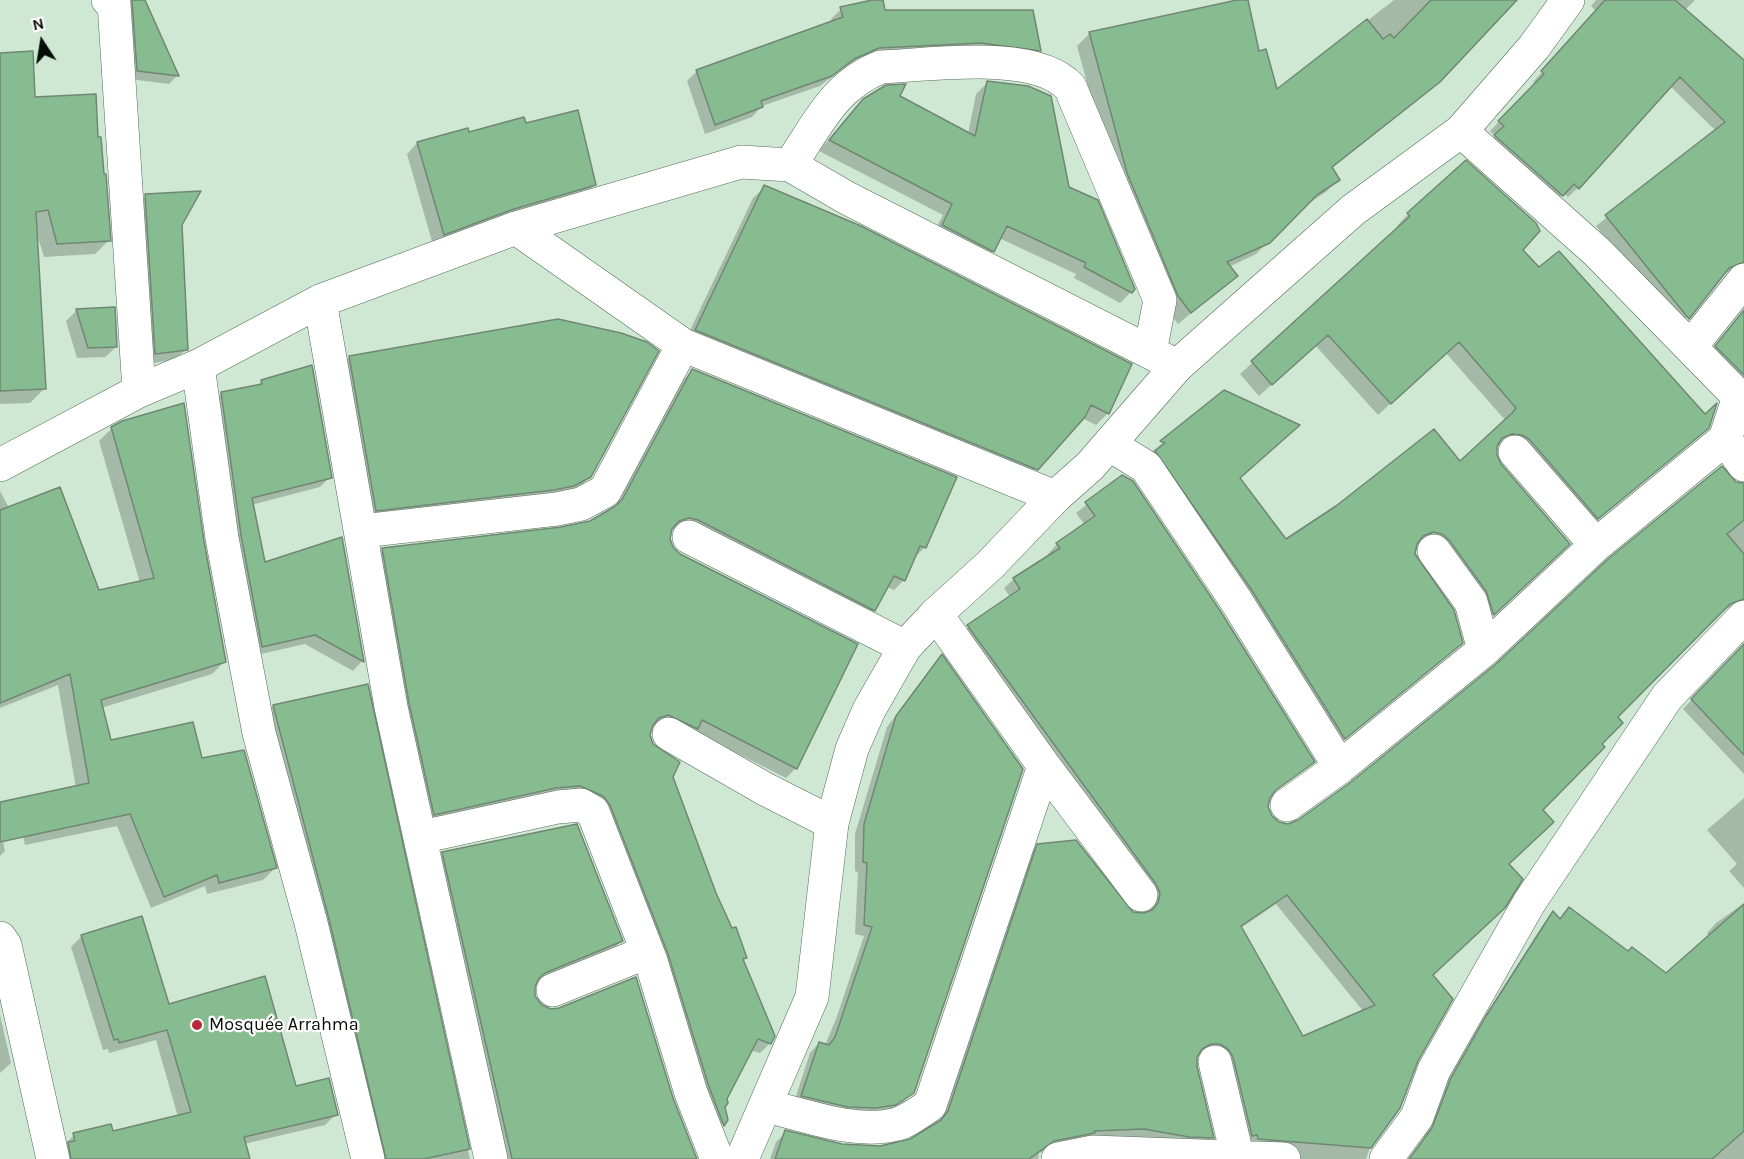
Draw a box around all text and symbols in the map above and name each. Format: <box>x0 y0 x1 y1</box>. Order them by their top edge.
north arrow <box>12 12 72 72</box>
text: N <box>31 13 46 34</box>
place label: Mosquée Arrahma <box>209 1014 359 1036</box>
marker: Mosquée Arrahma <box>190 1018 204 1032</box>

